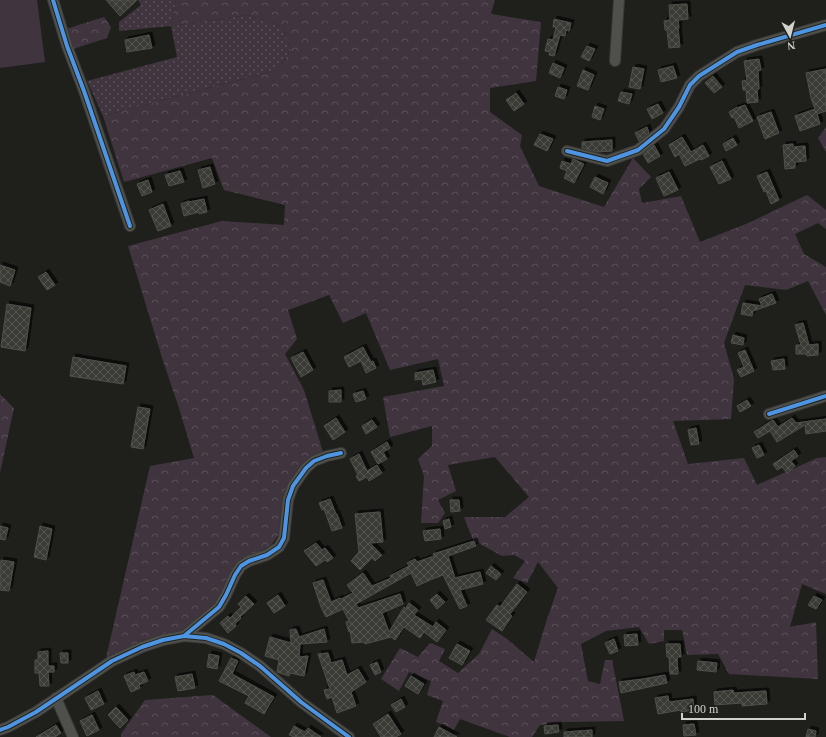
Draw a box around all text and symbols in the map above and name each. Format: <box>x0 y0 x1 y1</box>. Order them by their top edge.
north arrow <box>770 16 810 56</box>
text: N <box>786 39 796 52</box>
scale bar <box>682 695 805 721</box>
text: 100 m <box>688 702 719 716</box>

